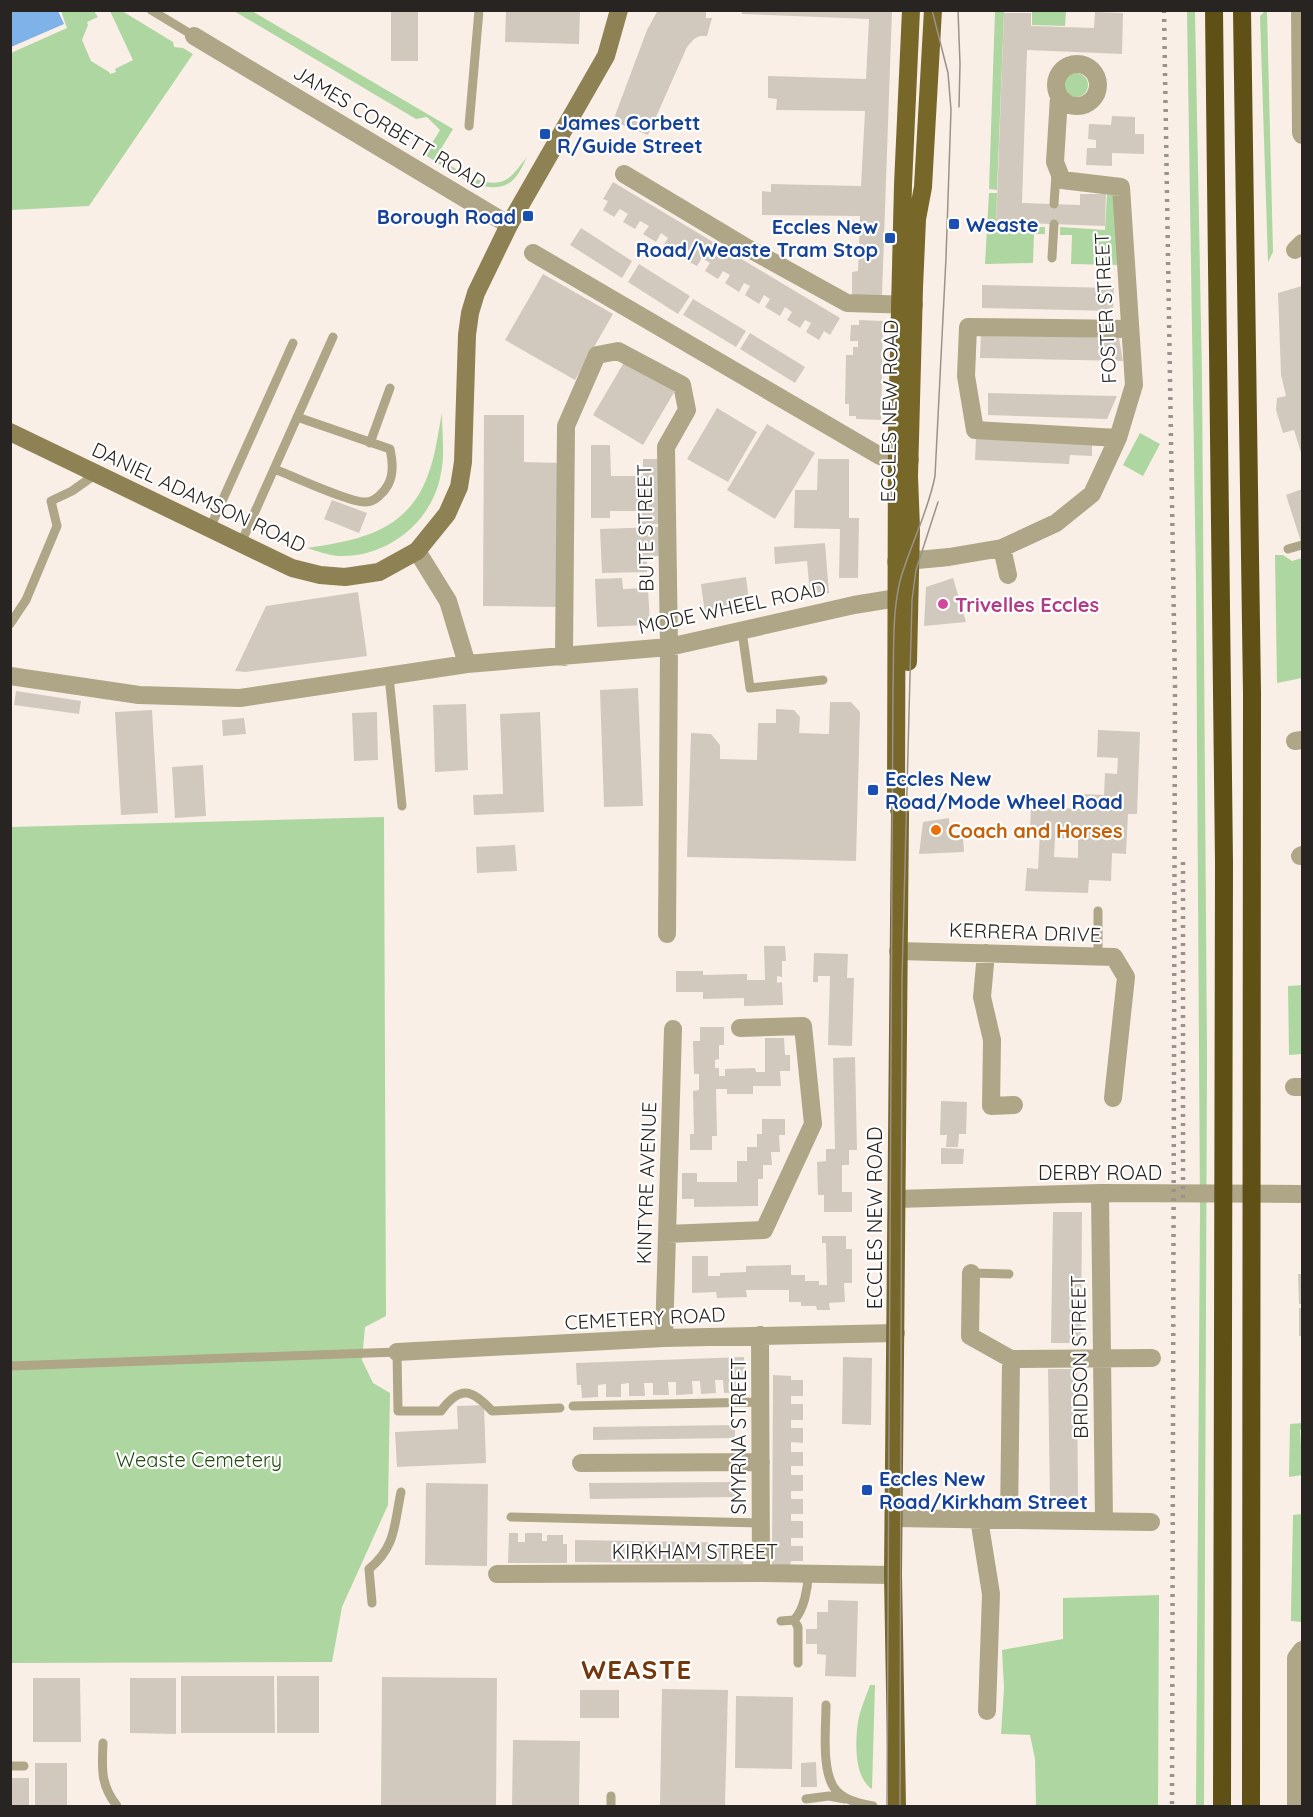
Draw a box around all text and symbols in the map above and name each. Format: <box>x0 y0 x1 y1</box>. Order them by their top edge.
street label: JAMES CORBETT ROAD <box>289 59 491 195</box>
place label: James Corbett R/Guide Street <box>557 110 703 158</box>
marker: James Corbett R/Guide Street <box>538 127 552 141</box>
place label: Borough Road <box>377 204 516 229</box>
marker: Borough Road <box>521 209 535 223</box>
place label: Weaste <box>966 212 1039 237</box>
place label: Eccles New Road/Weaste Tram Stop <box>636 214 878 262</box>
marker: Weaste <box>947 217 961 231</box>
marker: Eccles New Road/Weaste Tram Stop <box>883 231 897 245</box>
street label: FOSTER STREET <box>1089 232 1121 384</box>
street label: ECCLES NEW ROAD <box>875 319 903 503</box>
street label: DANIEL ADAMSON ROAD <box>88 436 310 558</box>
street label: BUTE STREET <box>631 464 659 592</box>
street label: MODE WHEEL ROAD <box>636 575 828 639</box>
place label: Trivelles Eccles <box>955 592 1099 617</box>
marker: Trivelles Eccles <box>936 597 950 611</box>
place label: Eccles New Road/Mode Wheel Road <box>885 766 1123 814</box>
marker: Eccles New Road/Mode Wheel Road <box>866 783 880 797</box>
place label: Coach and Horses <box>948 818 1123 843</box>
marker: Coach and Horses <box>929 823 943 837</box>
street label: KERRERA DRIVE <box>948 917 1102 947</box>
street label: KINTYRE AVENUE <box>631 1101 661 1265</box>
street label: ECCLES NEW ROAD <box>862 1127 887 1309</box>
street label: DERBY ROAD <box>1038 1160 1162 1185</box>
street label: BRIDSON STREET <box>1065 1275 1093 1439</box>
street label: CEMETERY ROAD <box>564 1301 726 1335</box>
street label: SMYRNA STREET <box>726 1358 751 1514</box>
park label: Weaste Cemetery <box>116 1447 282 1472</box>
place label: Eccles New Road/Kirkham Street <box>879 1466 1088 1514</box>
marker: Eccles New Road/Kirkham Street <box>860 1483 874 1497</box>
street label: KIRKHAM STREET <box>612 1539 778 1564</box>
district label: WEASTE <box>581 1653 693 1686</box>

